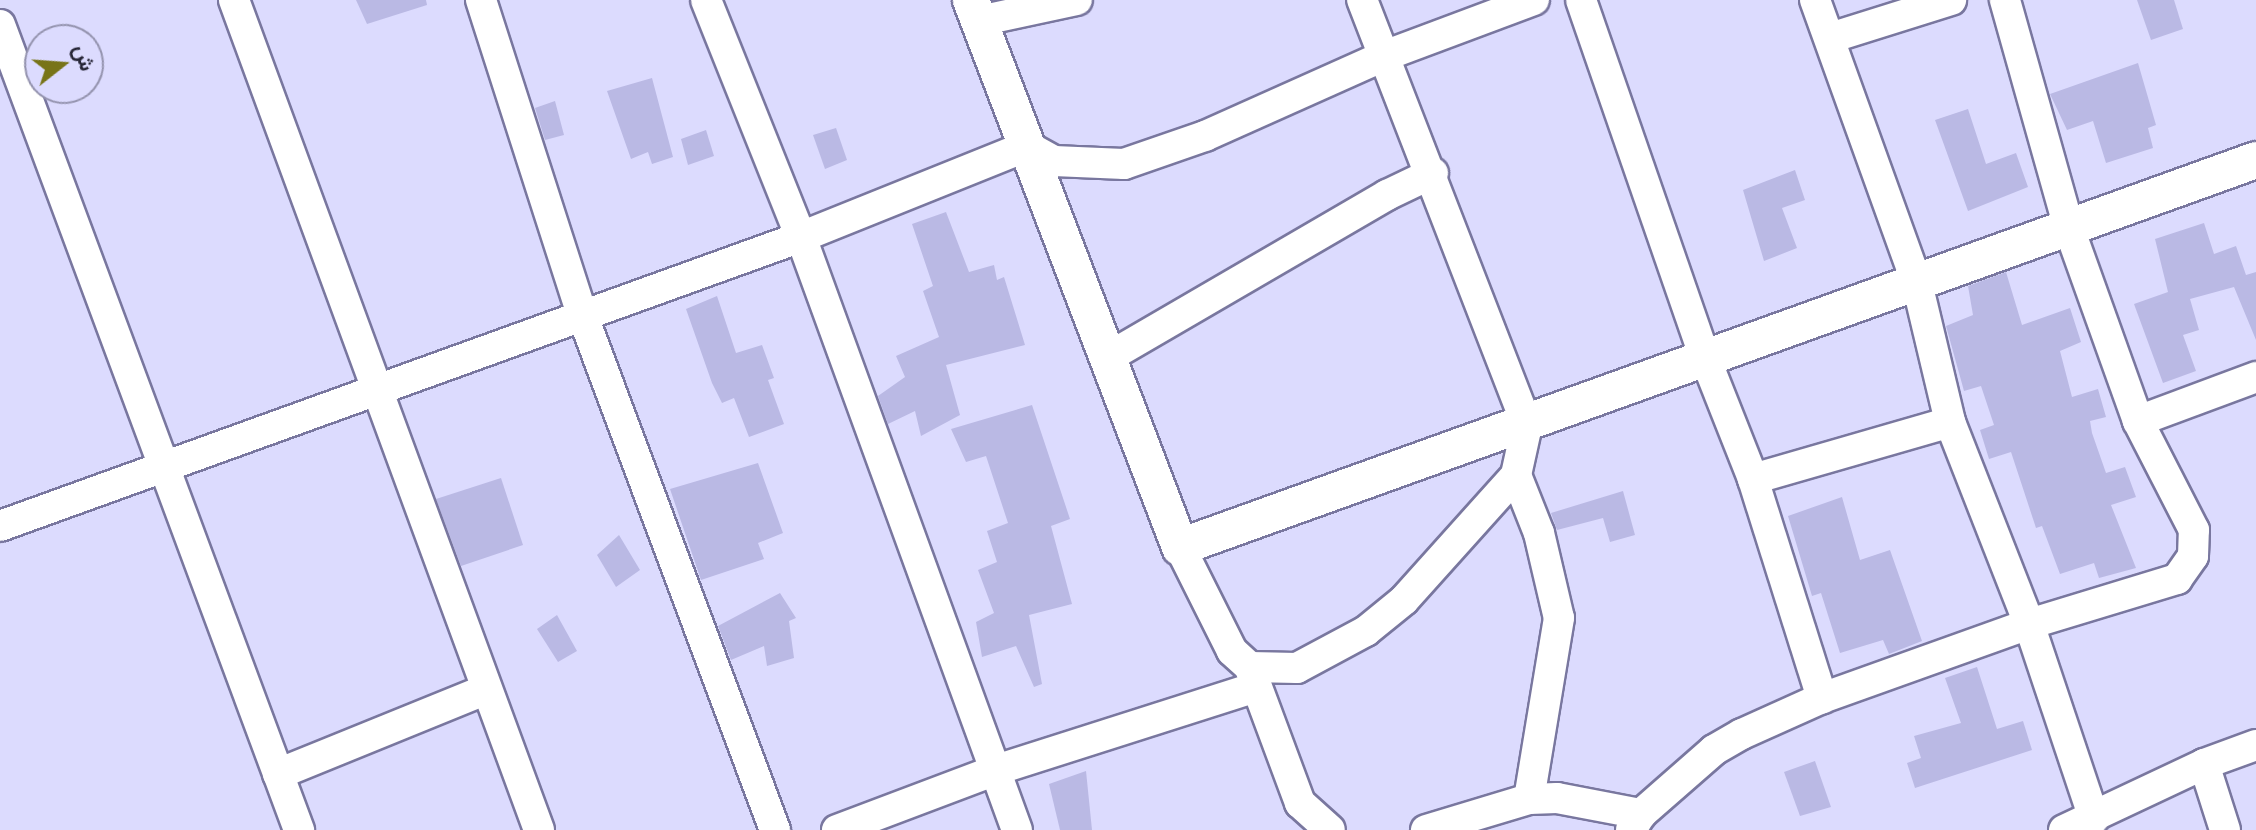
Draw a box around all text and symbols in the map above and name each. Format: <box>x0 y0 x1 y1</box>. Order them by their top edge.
north arrow <box>24 24 104 104</box>
text: ش <box>65 40 105 75</box>

